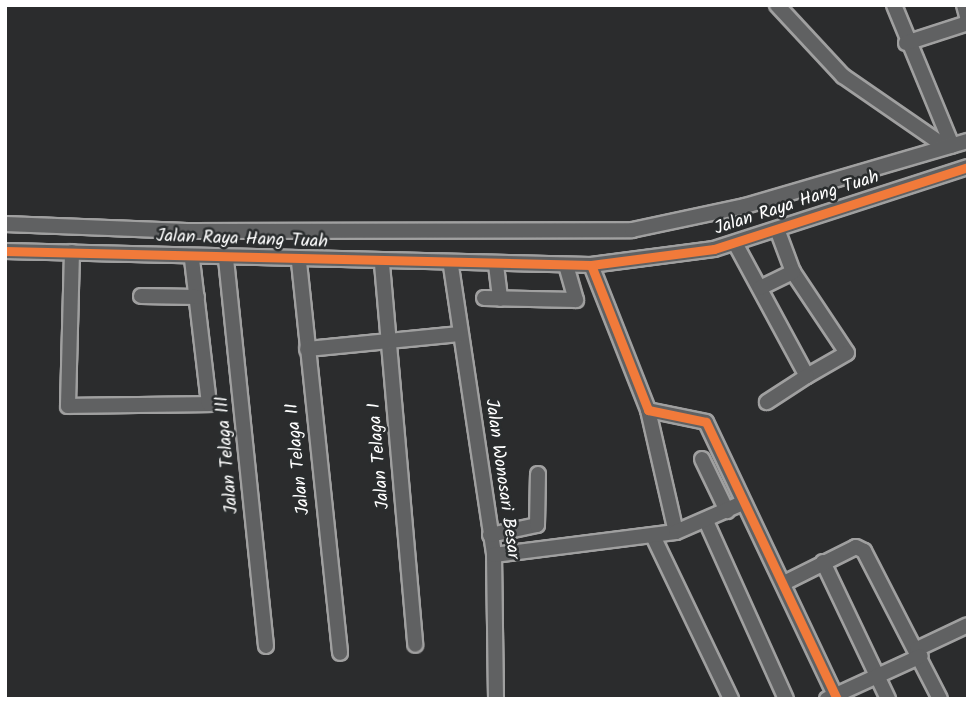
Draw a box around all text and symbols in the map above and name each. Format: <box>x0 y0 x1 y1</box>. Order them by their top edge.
street label: Jalan Raya Hang Tuah <box>712 167 882 241</box>
street label: Jalan Raya Hang Tuah <box>156 226 328 254</box>
street label: Jalan Telaga III <box>212 395 244 515</box>
street label: Jalan Wonosari Besar <box>479 397 523 561</box>
street label: Jalan Telaga II <box>282 402 316 516</box>
street label: Jalan Telaga I <box>365 402 395 510</box>

